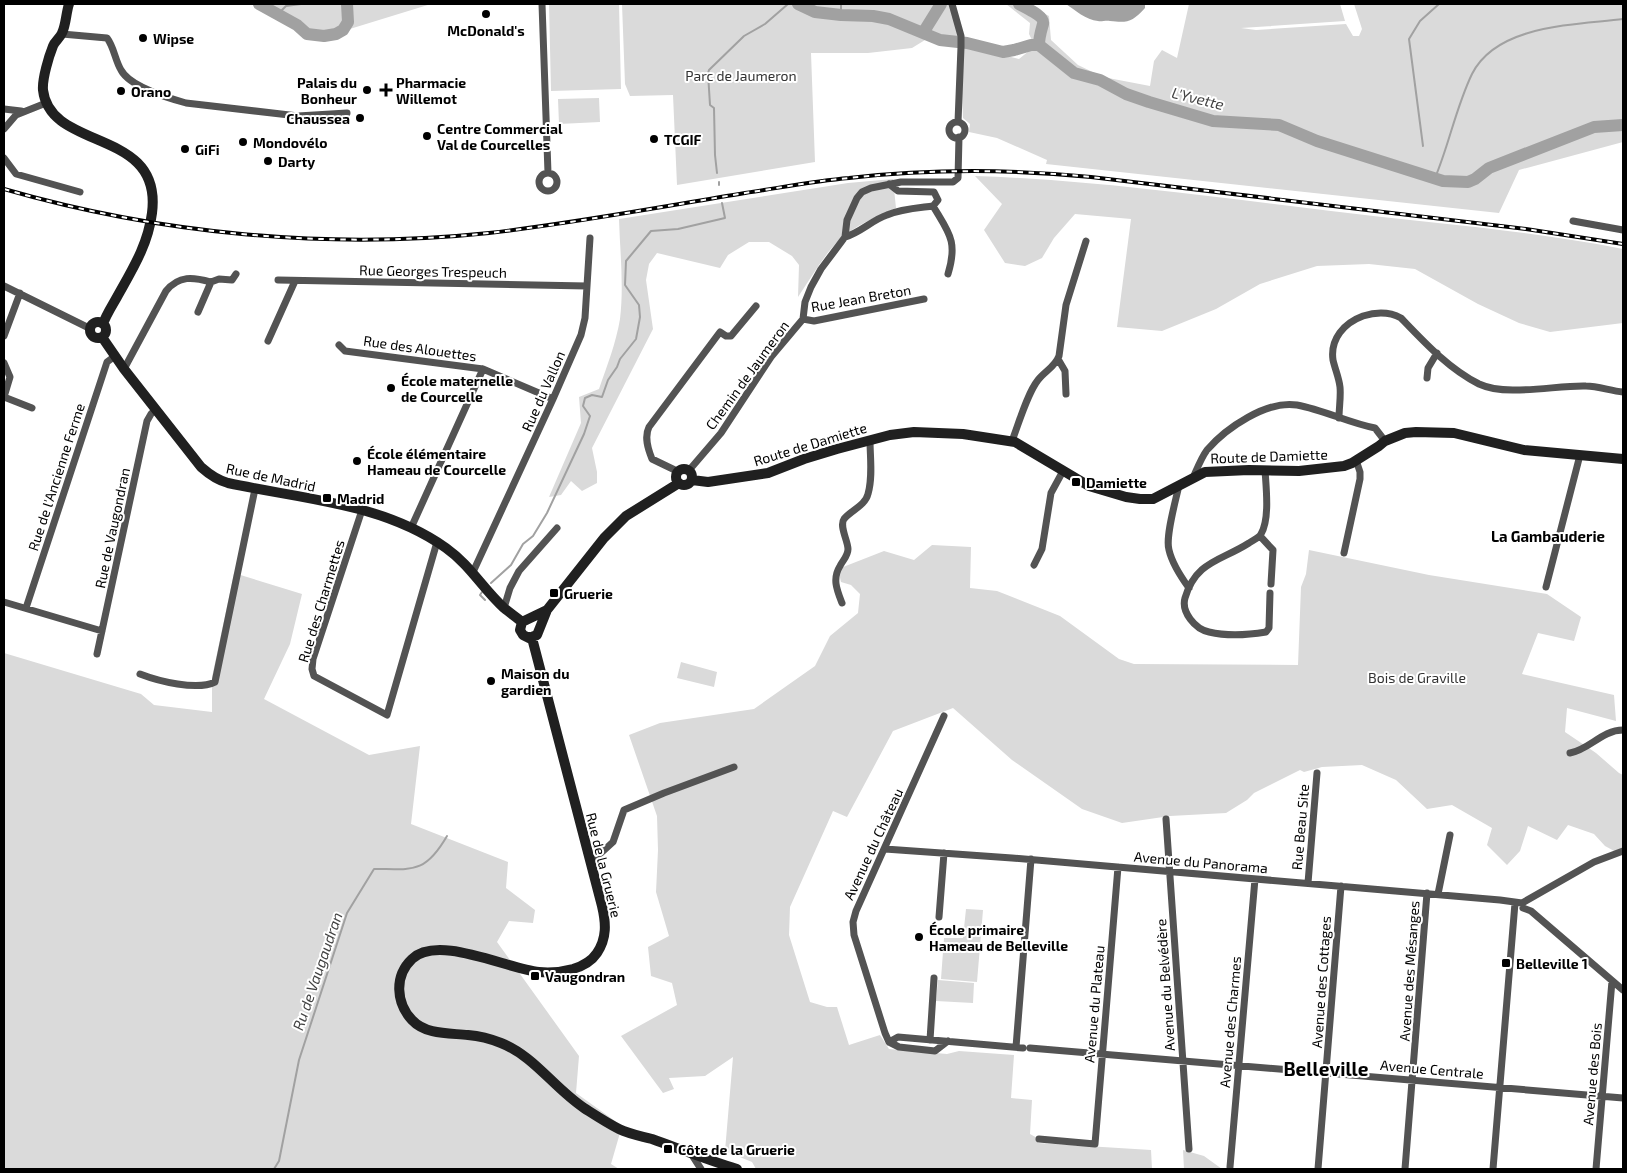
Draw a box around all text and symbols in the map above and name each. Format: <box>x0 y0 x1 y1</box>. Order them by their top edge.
marker: McDonald's <box>480 8 492 20</box>
place label: McDonald's <box>447 22 525 39</box>
place label: Wipse <box>153 30 194 47</box>
marker: Wipse <box>137 32 149 44</box>
park label: Parc de Jaumeron <box>685 67 797 84</box>
place label: Palais du Bonheur <box>297 74 357 107</box>
place label: Pharmacie Willemot <box>396 74 466 107</box>
place label: Orano <box>131 83 171 100</box>
water label: L'Yvette <box>1170 83 1226 113</box>
marker: Palais du Bonheur <box>361 84 373 96</box>
marker: Pharmacie Willemot <box>380 84 392 96</box>
marker: Orano <box>115 85 127 97</box>
place label: Chaussea <box>286 110 350 127</box>
marker: Chaussea <box>354 112 366 124</box>
place label: Centre Commercial Val de Courcelles <box>437 120 563 153</box>
marker: Centre Commercial Val de Courcelles <box>421 130 433 142</box>
place label: TCGIF <box>664 131 702 148</box>
marker: TCGIF <box>648 133 660 145</box>
place label: Mondovélo <box>253 134 328 151</box>
marker: Mondovélo <box>237 136 249 148</box>
place label: GiFi <box>195 141 220 158</box>
marker: GiFi <box>179 143 191 155</box>
place label: Darty <box>278 153 315 170</box>
marker: Darty <box>262 155 274 167</box>
street label: Rue Georges Trespeuch <box>359 261 507 281</box>
street label: Rue Jean Breton <box>810 281 912 315</box>
street label: Chemin de Jaumeron <box>702 317 792 433</box>
street label: Rue des Alouettes <box>362 332 478 364</box>
street label: Rue du Vallon <box>518 348 568 434</box>
place label: École maternelle de Courcelle <box>401 372 513 405</box>
marker: École maternelle de Courcelle <box>385 382 397 394</box>
street label: Rue de l'Ancienne Ferme <box>24 401 88 553</box>
street label: Route de Damiette <box>751 419 869 469</box>
place label: École élémentaire Hameau de Courcelle <box>367 445 506 478</box>
street label: Route de Damiette <box>1210 445 1328 467</box>
marker: École élémentaire Hameau de Courcelle <box>351 455 363 467</box>
street label: Rue de Madrid <box>225 459 317 495</box>
street label: Rue de Vaugondran <box>91 466 133 590</box>
place label: Damiette <box>1086 474 1147 491</box>
marker: Damiette <box>1070 476 1082 488</box>
place label: Madrid <box>337 490 384 507</box>
marker: Madrid <box>321 492 333 504</box>
district label: La Gambauderie <box>1491 527 1605 545</box>
street label: Rue des Charmettes <box>294 538 348 664</box>
place label: Gruerie <box>564 585 613 602</box>
marker: Gruerie <box>548 587 560 599</box>
place label: Maison du gardien <box>501 665 569 698</box>
park label: Bois de Graville <box>1368 669 1466 686</box>
marker: Maison du gardien <box>485 675 497 687</box>
street label: Rue Beau Site <box>1288 783 1312 871</box>
street label: Avenue du Château <box>840 785 906 903</box>
street label: Rue de la Gruerie <box>583 811 625 919</box>
street label: Avenue du Panorama <box>1133 848 1269 876</box>
street label: Avenue des Mésanges <box>1396 900 1422 1042</box>
water label: Ru de Vaugaudran <box>288 910 346 1032</box>
street label: Avenue des Cottages <box>1308 915 1334 1049</box>
street label: Avenue du Belvédère <box>1152 918 1178 1052</box>
place label: École primaire Hameau de Belleville <box>929 921 1068 954</box>
marker: École primaire Hameau de Belleville <box>913 931 925 943</box>
street label: Avenue du Plateau <box>1080 945 1108 1063</box>
street label: Avenue des Charmes <box>1216 955 1244 1089</box>
place label: Belleville 1 <box>1516 955 1588 972</box>
marker: Belleville 1 <box>1500 957 1512 969</box>
place label: Vaugondran <box>545 968 625 985</box>
marker: Vaugondran <box>529 970 541 982</box>
street label: Avenue des Bois <box>1579 1022 1605 1126</box>
street label: Avenue Centrale <box>1379 1056 1485 1082</box>
district label: Belleville <box>1283 1057 1369 1080</box>
place label: Côte de la Gruerie <box>678 1141 795 1158</box>
marker: Côte de la Gruerie <box>662 1143 674 1155</box>

